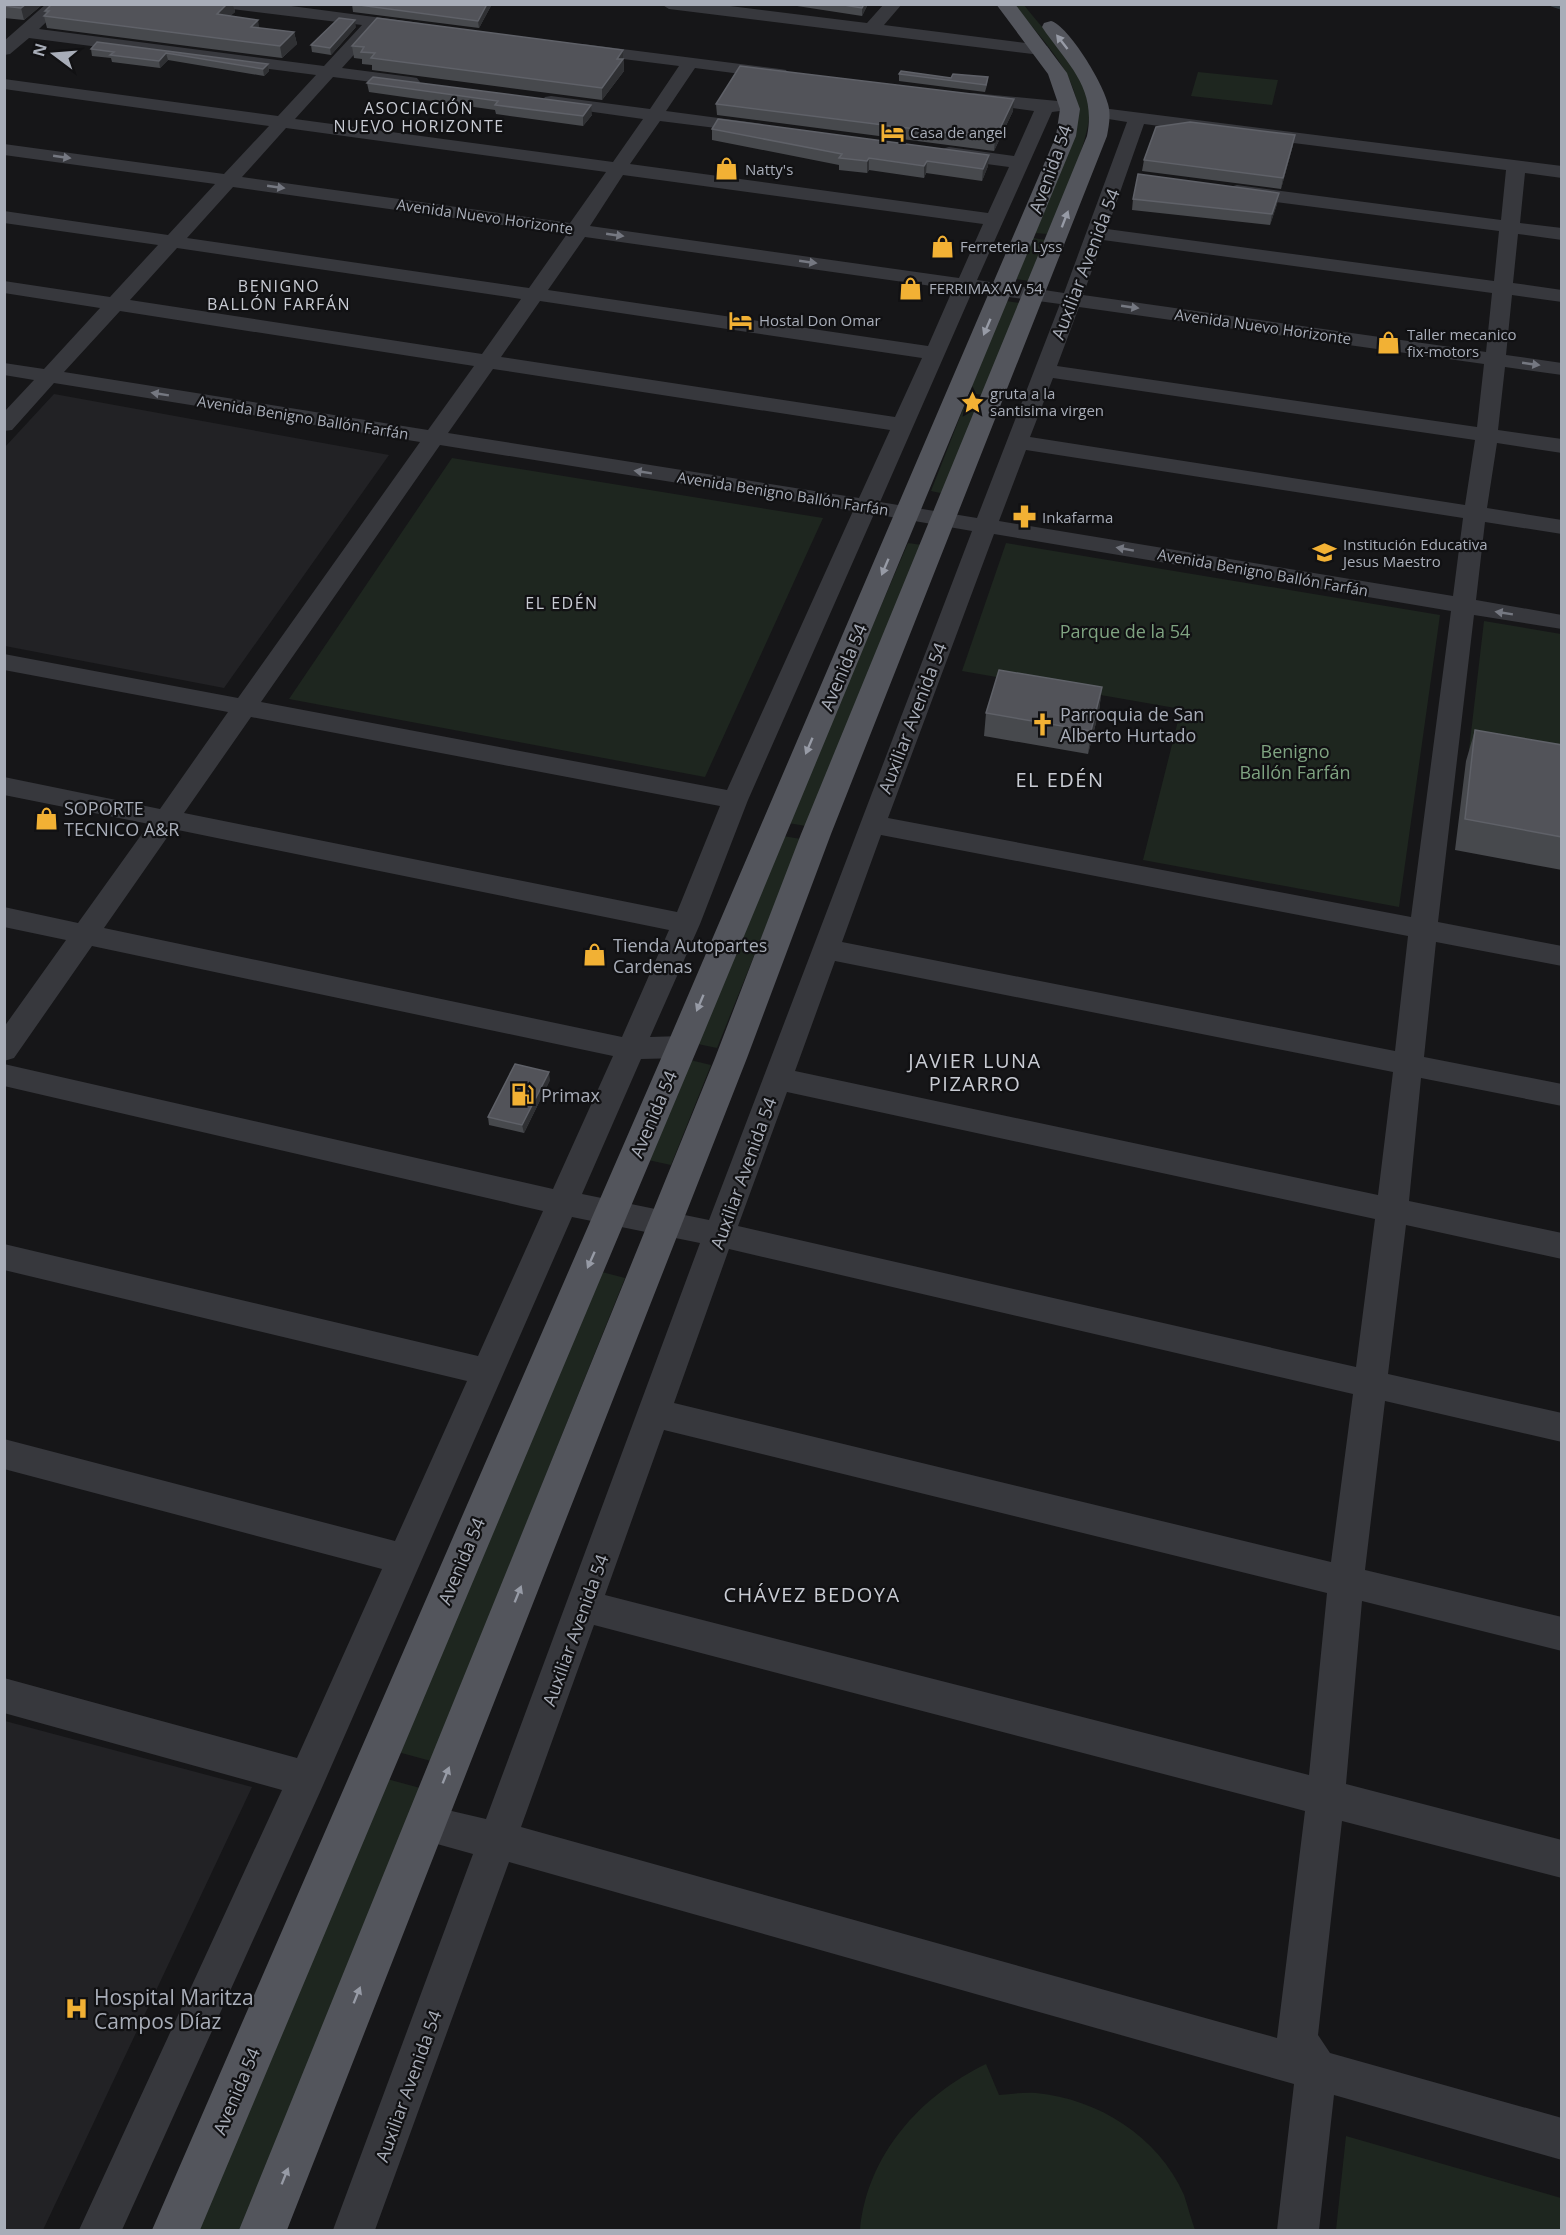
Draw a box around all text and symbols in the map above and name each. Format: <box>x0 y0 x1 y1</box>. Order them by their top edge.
north arrow <box>24 24 84 84</box>
one-way arrow <box>1057 35 1069 50</box>
text: N <box>27 41 52 59</box>
district label: ASOCIACIÓN NUEVO HORIZONTE <box>333 97 505 137</box>
hotel icon: Casa de angel <box>879 119 905 145</box>
place label: Casa de angel <box>910 122 1007 142</box>
street label: Avenida 54 <box>1023 122 1077 216</box>
one-way arrow <box>53 152 72 161</box>
shop icon: Natty's <box>714 156 740 182</box>
place label: Natty's <box>745 159 793 179</box>
one-way arrow <box>267 182 286 192</box>
street label: Auxiliar Avenida 54 <box>1045 185 1125 343</box>
street label: Avenida Nuevo Horizonte <box>395 194 575 238</box>
one-way arrow <box>1060 210 1070 228</box>
one-way arrow <box>606 230 625 239</box>
shop icon: Ferreteria Lyss <box>929 233 955 259</box>
place label: Ferreteria Lyss <box>960 236 1062 256</box>
one-way arrow <box>799 257 818 266</box>
district label: BENIGNO BALLÓN FARFÁN <box>207 275 351 315</box>
shop icon: FERRIMAX AV 54 <box>898 275 924 301</box>
place label: FERRIMAX AV 54 <box>929 278 1043 298</box>
one-way arrow <box>1121 303 1140 312</box>
street label: Avenida Nuevo Horizonte <box>1173 304 1353 348</box>
hotel icon: Hostal Don Omar <box>728 307 754 333</box>
place label: Hostal Don Omar <box>759 310 881 330</box>
one-way arrow <box>982 318 992 336</box>
place label: Taller mecanico fix-motors <box>1407 324 1517 361</box>
shop icon: Taller mecanico fix-motors <box>1376 330 1402 356</box>
one-way arrow <box>1522 360 1541 369</box>
place label: gruta a la santisima virgen <box>990 383 1104 420</box>
one-way arrow <box>151 389 170 398</box>
place icon: gruta a la santisima virgen <box>959 389 985 415</box>
street label: Avenida Benigno Ballón Farfán <box>196 390 410 444</box>
street label: Avenida Benigno Ballón Farfán <box>676 466 890 520</box>
one-way arrow <box>633 467 652 476</box>
pharmacy icon: Inkafarma <box>1011 504 1037 530</box>
place label: Inkafarma <box>1042 507 1113 527</box>
place label: Institución Educativa Jesus Maestro <box>1341 534 1488 571</box>
school or university icon: Institución Educativa Jesus Maestro <box>1312 540 1338 566</box>
one-way arrow <box>1115 544 1134 553</box>
street label: Avenida Benigno Ballón Farfán <box>1156 544 1370 600</box>
one-way arrow <box>880 558 890 576</box>
district label: EL EDÉN <box>525 592 599 614</box>
one-way arrow <box>1494 608 1513 617</box>
park label: Parque de la 54 <box>1060 619 1190 643</box>
street label: Avenida 54 <box>814 620 872 714</box>
street label: Auxiliar Avenida 54 <box>872 639 952 797</box>
place label: Parroquia de San Alberto Hurtado <box>1060 702 1204 747</box>
church icon: Parroquia de San Alberto Hurtado <box>1029 711 1055 737</box>
one-way arrow <box>804 737 813 755</box>
park label: Benigno Ballón Farfán <box>1239 739 1351 784</box>
district label: EL EDÉN <box>1015 766 1105 793</box>
place label: SOPORTE TECNICO A&R <box>64 796 179 841</box>
shop icon: SOPORTE TECNICO A&R <box>33 805 59 831</box>
place label: Tienda Autopartes Cardenas <box>613 933 767 978</box>
shop icon: Tienda Autopartes Cardenas <box>582 942 608 968</box>
one-way arrow <box>695 994 705 1012</box>
district label: JAVIER LUNA PIZARRO <box>906 1047 1042 1097</box>
street label: Avenida 54 <box>624 1067 682 1161</box>
fuel station icon: Primax <box>510 1082 536 1108</box>
place label: Primax <box>541 1083 600 1107</box>
street label: Auxiliar Avenida 54 <box>704 1094 782 1252</box>
one-way arrow <box>586 1251 596 1269</box>
street label: Avenida 54 <box>432 1514 490 1608</box>
street label: Auxiliar Avenida 54 <box>536 1551 614 1709</box>
district label: CHÁVEZ BEDOYA <box>723 1581 901 1608</box>
one-way arrow <box>513 1585 523 1603</box>
one-way arrow <box>441 1766 451 1784</box>
place label: Hospital Maritza Campos Díaz <box>94 1983 254 2035</box>
one-way arrow <box>353 1986 362 2004</box>
hospital icon: Hospital Maritza Campos Díaz <box>63 1996 89 2022</box>
street label: Auxiliar Avenida 54 <box>369 2007 447 2165</box>
street label: Avenida 54 <box>207 2044 265 2138</box>
one-way arrow <box>281 2167 290 2185</box>

